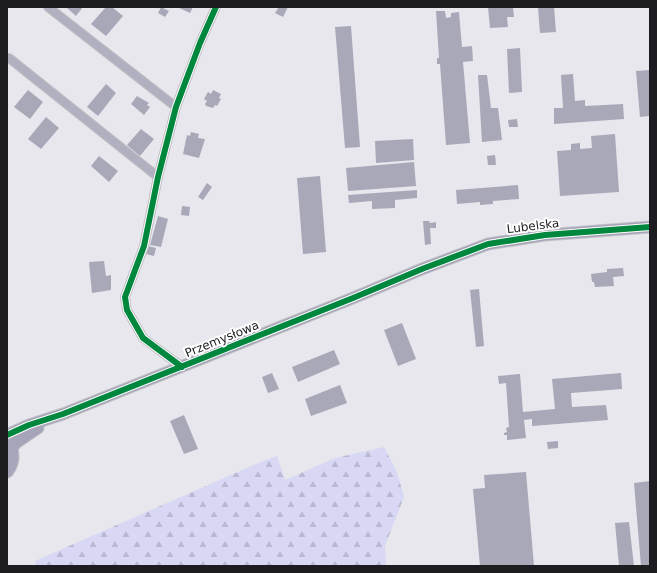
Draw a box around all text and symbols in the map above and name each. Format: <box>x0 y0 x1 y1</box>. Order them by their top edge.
street label: Lubelska <box>506 216 560 236</box>
street label: Przemysłowa <box>183 318 261 360</box>

